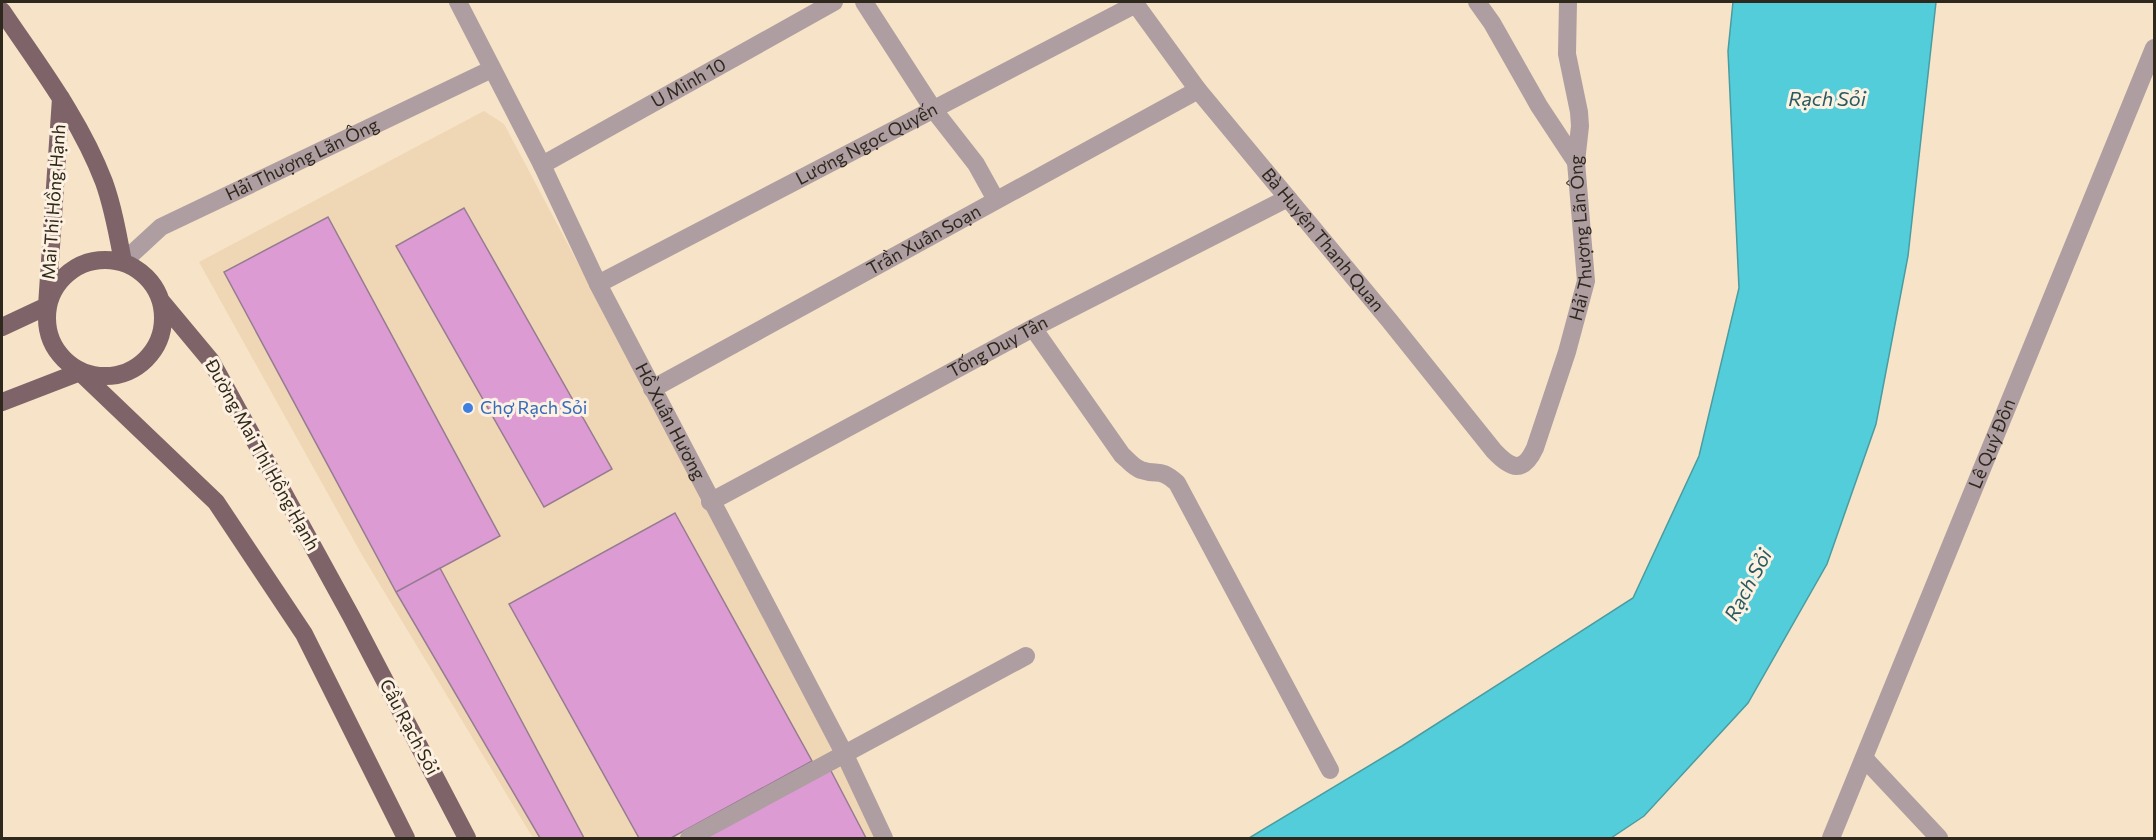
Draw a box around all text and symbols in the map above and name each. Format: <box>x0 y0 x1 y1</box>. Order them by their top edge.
street label: U Minh 10 <box>647 53 729 112</box>
water label: Rạch Sỏi <box>1788 86 1867 110</box>
street label: Lương Ngọc Quyến <box>792 97 941 189</box>
street label: Hải Thượng Lãn Ông <box>221 113 382 205</box>
street label: Mai Thị Hồng Hạnh <box>37 124 69 280</box>
street label: Hải Thượng Lãn Ông <box>1564 153 1596 323</box>
street label: Bà Huyện Thanh Quan <box>1257 163 1389 316</box>
street label: Trần Xuân Soạn <box>863 199 984 279</box>
street label: Tống Duy Tân <box>944 310 1051 382</box>
street label: Đường Mai Thị Hồng Hạnh <box>201 354 325 554</box>
street label: Hồ Xuân Hương <box>631 359 711 483</box>
street label: Lê Quý Đôn <box>1963 395 2019 492</box>
place label: Chợ Rạch Sỏi <box>480 396 588 418</box>
marker: Chợ Rạch Sỏi <box>461 401 475 415</box>
water label: Rạch Sỏi <box>1718 544 1776 624</box>
street label: Cầu Rạch Sỏi <box>375 675 444 778</box>

